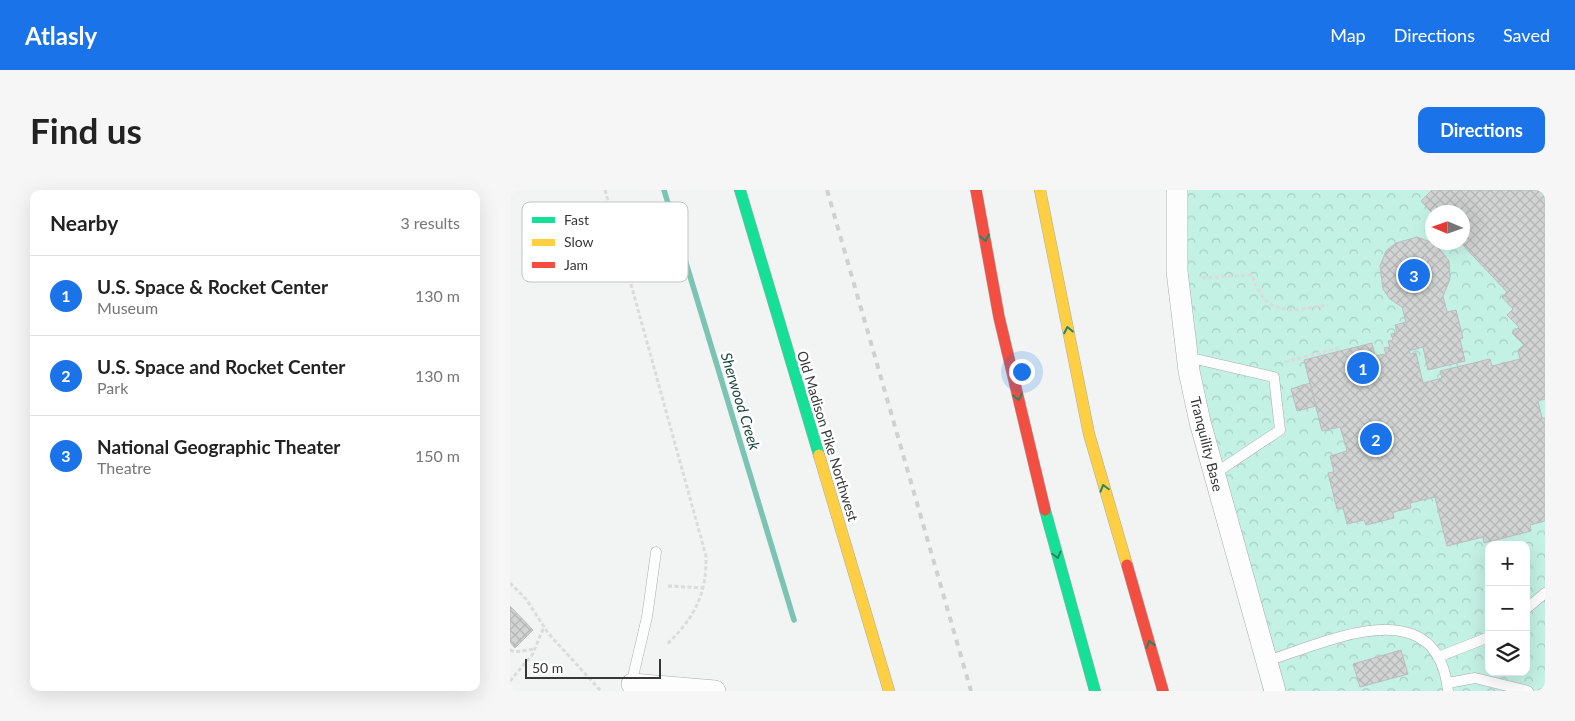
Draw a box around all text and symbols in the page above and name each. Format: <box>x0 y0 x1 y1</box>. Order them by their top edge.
text: Atlasly <box>25 21 97 50</box>
text: Map <box>1330 24 1366 46</box>
text: Directions <box>1394 24 1475 46</box>
text: Saved <box>1503 24 1550 46</box>
button: Directions <box>1418 107 1545 153</box>
text: Find us <box>30 109 142 151</box>
legend <box>522 202 688 282</box>
north arrow <box>1425 205 1470 250</box>
text: Nearby <box>50 210 118 235</box>
text: Fast <box>564 211 589 228</box>
text: 3 results <box>400 213 460 232</box>
text: Slow <box>564 233 594 250</box>
one-way arrow <box>979 234 989 242</box>
text: Jam <box>564 256 588 273</box>
pin: 3 <box>1398 256 1430 294</box>
text: U.S. Space & Rocket Center <box>97 275 328 298</box>
text: 1 <box>61 286 71 305</box>
text: 130 m <box>415 286 460 305</box>
text: Museum <box>97 298 158 317</box>
one-way arrow <box>1063 326 1074 334</box>
street label: Old Madison Pike Northwest <box>794 349 862 523</box>
pin: 1 <box>1347 349 1379 387</box>
water label: Sherwood Creek <box>718 350 765 453</box>
text: U.S. Space and Rocket Center <box>97 355 345 378</box>
your location <box>1009 359 1035 385</box>
text: 2 <box>61 366 71 385</box>
text: 130 m <box>415 366 460 385</box>
text: Park <box>97 378 128 397</box>
one-way arrow <box>1012 393 1023 402</box>
street label: Tranquility Base <box>1187 395 1227 493</box>
pin: 2 <box>1360 420 1392 458</box>
text: National Geographic Theater <box>97 435 340 458</box>
text: 3 <box>61 446 71 465</box>
text: 150 m <box>415 446 460 465</box>
text: Theatre <box>97 458 151 477</box>
one-way arrow <box>1100 485 1110 493</box>
map controls <box>1485 541 1530 676</box>
button: + <box>1485 541 1530 586</box>
one-way arrow <box>1051 550 1061 558</box>
button: − <box>1485 586 1530 631</box>
button: layers <box>1485 631 1530 676</box>
one-way arrow <box>1145 641 1155 649</box>
scale bar <box>525 656 661 679</box>
text: 50 m <box>532 659 563 676</box>

